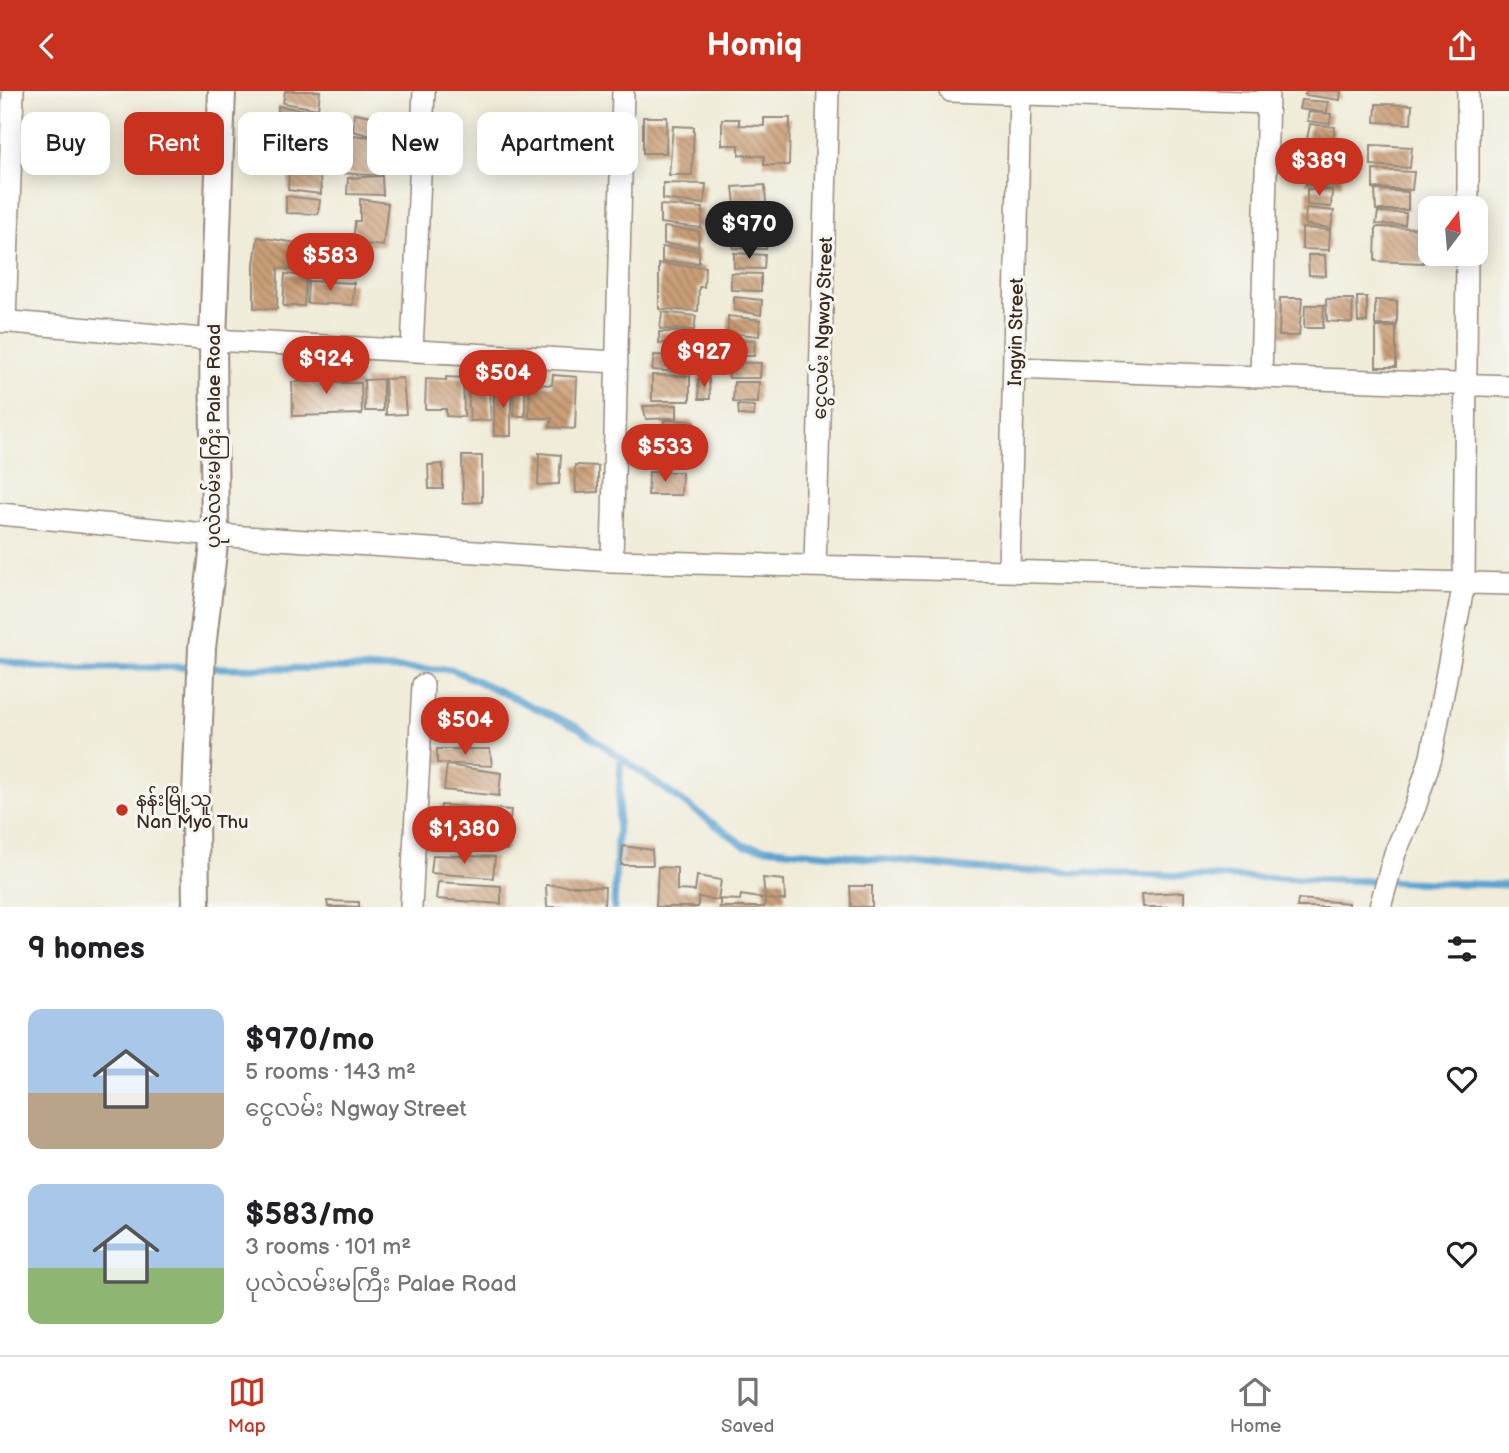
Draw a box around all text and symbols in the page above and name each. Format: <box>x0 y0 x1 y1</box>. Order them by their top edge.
text: Homiq <box>707 26 802 65</box>
icon: back <box>28 27 66 65</box>
icon: share <box>1443 27 1481 65</box>
chip: Buy <box>21 112 110 175</box>
chip: Rent <box>124 112 224 175</box>
chip: Filters <box>238 112 353 175</box>
chip: New <box>367 112 463 175</box>
chip: Apartment <box>477 112 638 175</box>
pin: $389 <box>1278 139 1360 198</box>
text: $389 <box>1291 147 1347 175</box>
north arrow <box>1418 196 1488 266</box>
map controls <box>1418 196 1488 266</box>
pin: $970 <box>708 201 790 261</box>
text: $970 <box>721 210 777 238</box>
pin: $583 <box>289 233 371 293</box>
street label: ငွေလမ်း Ngway Street <box>805 236 841 420</box>
text: $583 <box>302 242 358 270</box>
street label: Ingyin Street <box>1004 278 1029 386</box>
street label: ပုလဲလမ်းမကြီး Palae Road <box>199 324 230 548</box>
pin: $927 <box>663 329 745 389</box>
pin: $924 <box>285 337 367 396</box>
text: $927 <box>677 338 731 366</box>
text: $924 <box>298 345 354 373</box>
pin: $504 <box>462 351 544 410</box>
text: $504 <box>475 359 531 387</box>
pin: $533 <box>624 425 706 484</box>
text: $533 <box>637 433 693 461</box>
pin: $504 <box>424 697 506 757</box>
text: $504 <box>437 706 493 734</box>
place label: နန်းမြို့သူ Nan Myo Thu <box>136 785 249 834</box>
marker: နန်းမြို့သူ Nan Myo Thu <box>114 802 130 818</box>
pin: $1,380 <box>407 807 521 866</box>
text: $1,380 <box>428 815 500 843</box>
icon: filters <box>1443 930 1481 968</box>
text: 9 homes <box>28 931 145 967</box>
text: $970/mo <box>245 1022 374 1058</box>
icon: home <box>84 1037 168 1121</box>
text: 5 rooms · 143 m² <box>245 1058 416 1086</box>
icon: heart <box>1443 1060 1481 1098</box>
text: ငွေလမ်း Ngway Street <box>245 1095 466 1123</box>
text: $583/mo <box>245 1197 374 1233</box>
icon: home <box>84 1212 168 1296</box>
text: 3 rooms · 101 m² <box>245 1233 411 1261</box>
icon: heart <box>1443 1235 1481 1273</box>
text: ပုလဲလမ်းမကြီး Palae Road <box>245 1270 517 1298</box>
tab: Map <box>228 1373 266 1438</box>
tab: Saved <box>721 1373 774 1438</box>
tab: Home <box>1230 1373 1281 1438</box>

